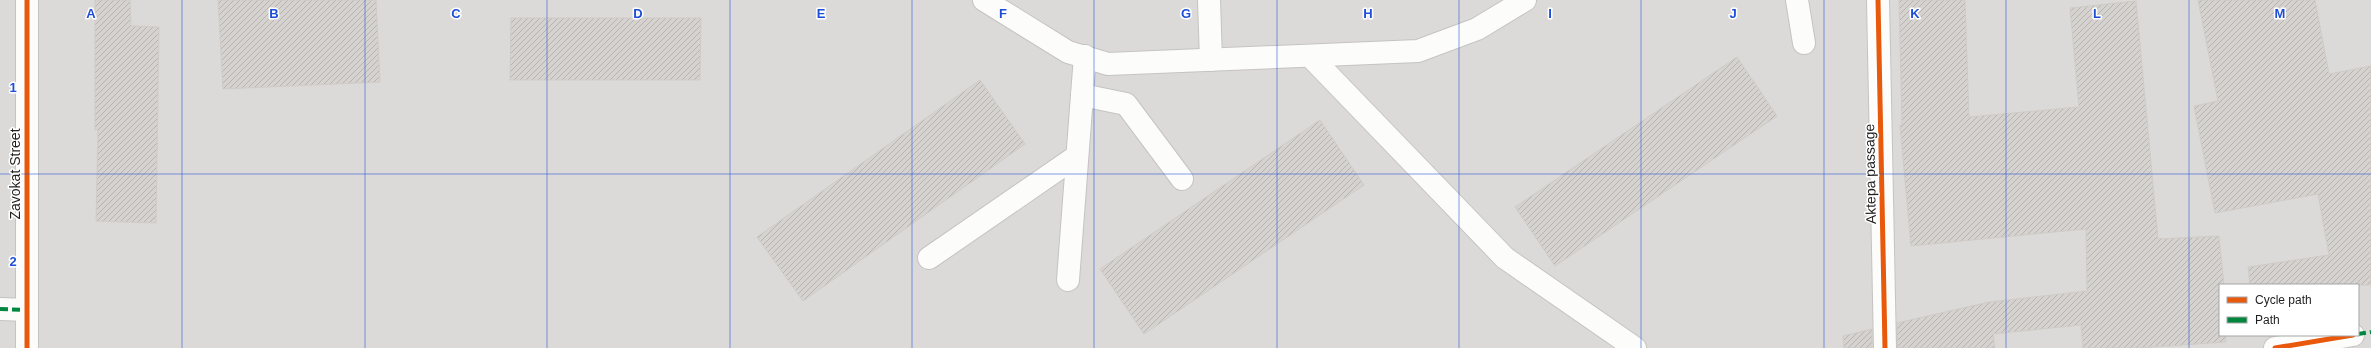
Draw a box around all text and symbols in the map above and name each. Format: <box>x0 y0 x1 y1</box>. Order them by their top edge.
text: A <box>86 6 96 21</box>
text: B <box>269 6 279 21</box>
text: C <box>451 6 461 21</box>
text: D <box>633 6 643 21</box>
text: E <box>817 6 826 21</box>
text: F <box>999 6 1007 21</box>
text: G <box>1181 6 1191 21</box>
text: H <box>1363 6 1373 21</box>
text: I <box>1548 6 1552 21</box>
text: J <box>1729 6 1737 21</box>
text: K <box>1910 6 1920 21</box>
text: L <box>2093 6 2101 21</box>
text: M <box>2275 6 2285 21</box>
text: 1 <box>9 80 17 95</box>
street label: Aktepa passage <box>1861 123 1879 224</box>
street label: Zavokat Street <box>7 128 23 220</box>
text: 2 <box>9 254 17 269</box>
legend <box>2219 284 2359 336</box>
text: Cycle path <box>2255 293 2312 307</box>
text: Path <box>2255 313 2280 327</box>

